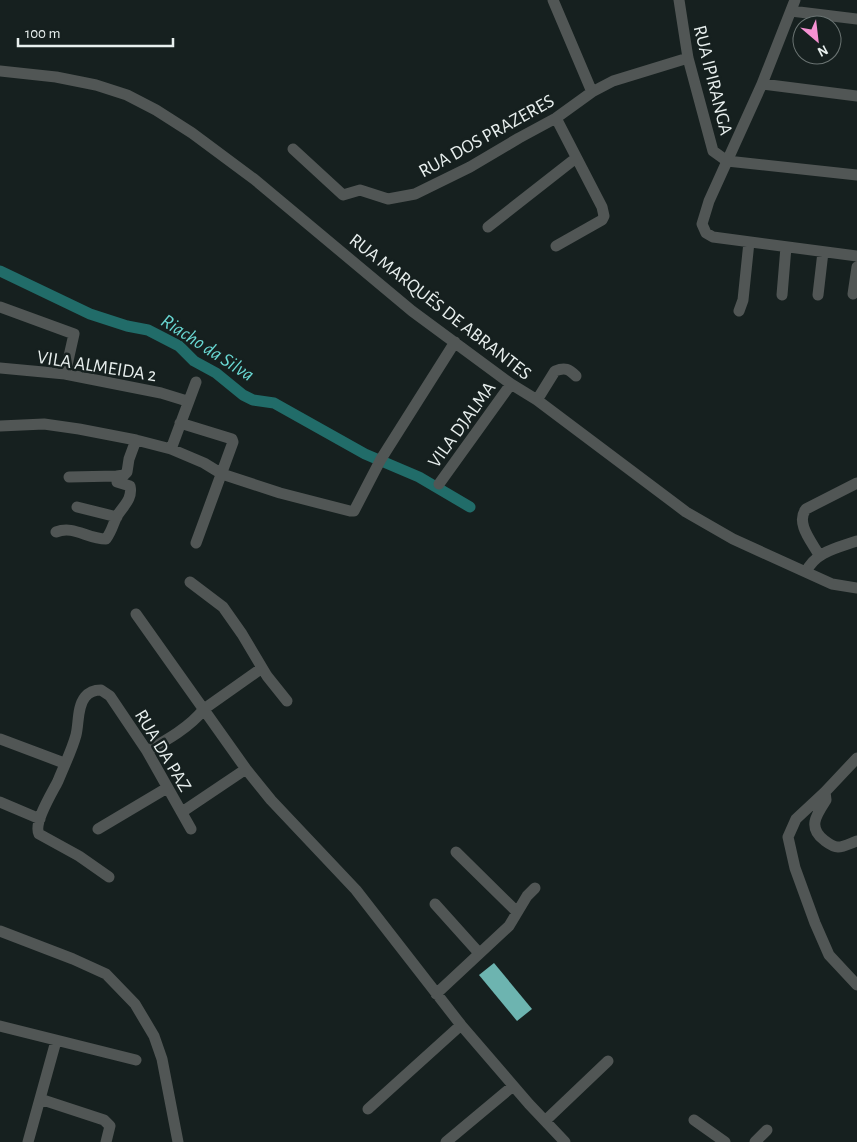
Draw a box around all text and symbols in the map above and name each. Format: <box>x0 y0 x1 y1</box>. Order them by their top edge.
scale bar <box>18 15 172 47</box>
north arrow <box>792 15 842 65</box>
street label: RUA IPIRANGA <box>690 23 735 137</box>
text: 100 m <box>25 26 60 41</box>
text: N <box>815 42 830 59</box>
street label: RUA DOS PRAZERES <box>416 91 558 181</box>
street label: RUA MARQUÊS DE ABRANTES <box>346 229 536 384</box>
water label: Riacho da Silva <box>157 310 258 385</box>
street label: VILA ALMEIDA 2 <box>36 348 158 385</box>
street label: VILA DJALMA <box>425 378 500 471</box>
street label: RUA DA PAZ <box>131 706 195 795</box>

